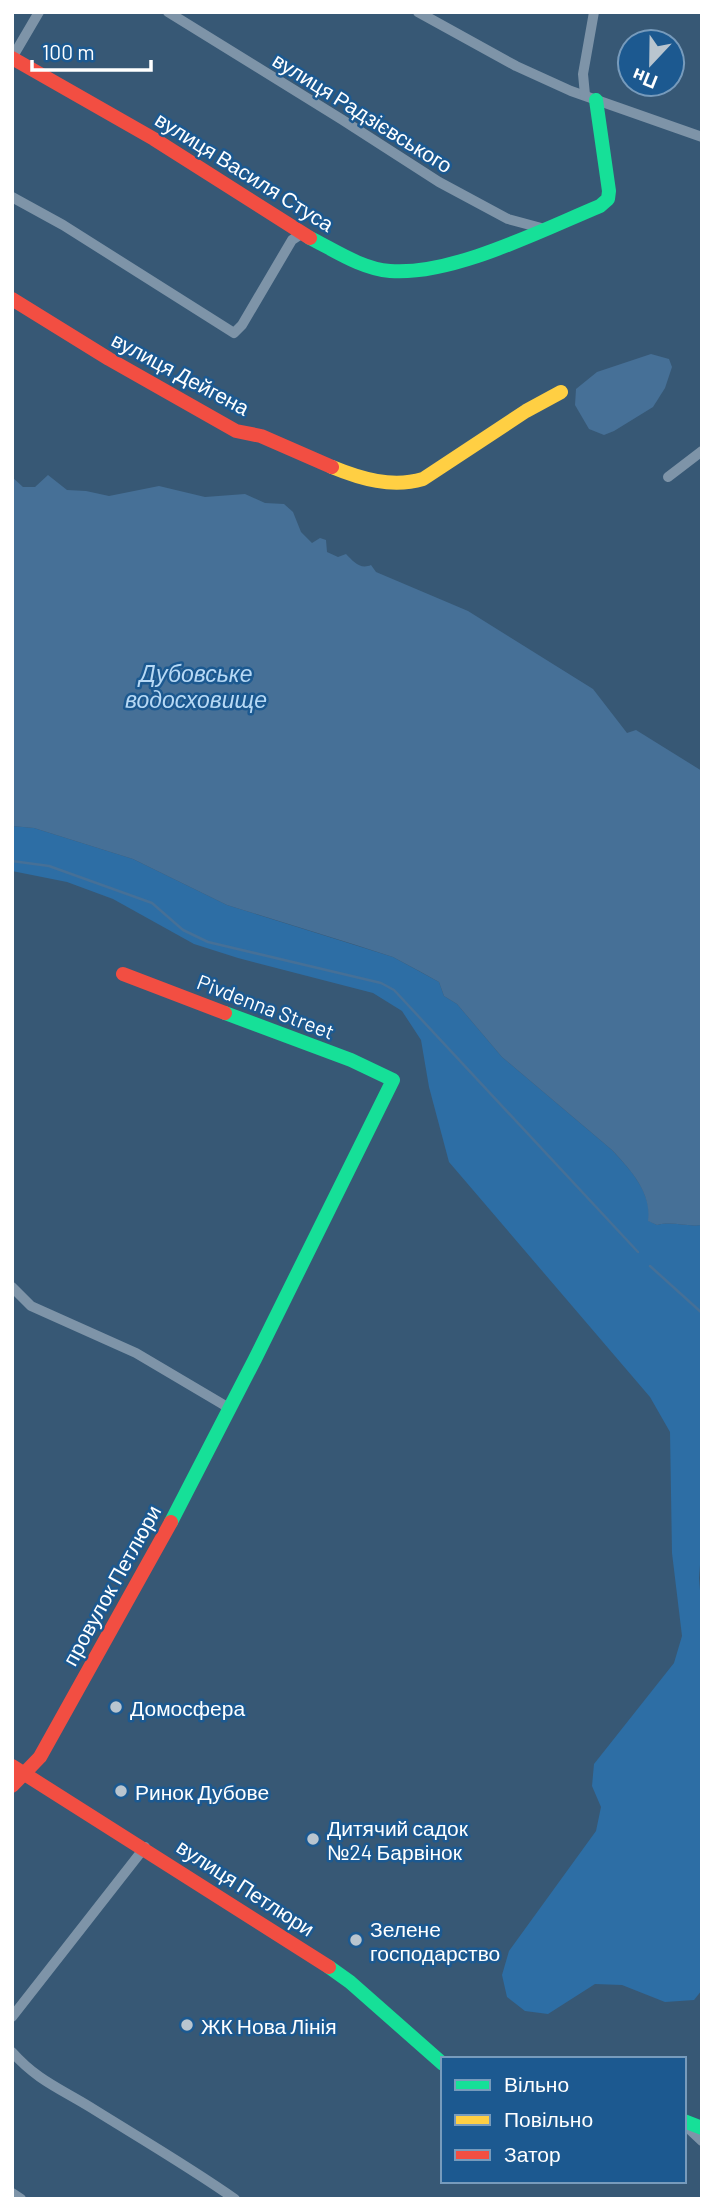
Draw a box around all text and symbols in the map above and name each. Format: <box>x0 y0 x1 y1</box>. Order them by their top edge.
scale bar <box>32 28 150 72</box>
north arrow <box>616 28 686 98</box>
text: 100 m <box>42 39 95 64</box>
street label: вулиця Радзієвського <box>269 47 457 177</box>
text: Пн <box>628 64 660 95</box>
street label: вулиця Василя Стуса <box>151 106 339 236</box>
street label: вулиця Дейгена <box>108 326 254 420</box>
water label: Дубовське водосховище <box>125 659 267 713</box>
street label: Pivdenna Street <box>194 968 338 1044</box>
street label: провулок Петлюри <box>57 1500 165 1670</box>
place label: Домосфера <box>130 1695 245 1720</box>
marker: Домосфера <box>108 1699 124 1715</box>
place label: Ринок Дубове <box>135 1779 269 1804</box>
marker: Ринок Дубове <box>113 1783 129 1799</box>
place label: Дитячий садок №24 Барвінок <box>327 1815 469 1864</box>
marker: Дитячий садок №24 Барвінок <box>305 1831 321 1847</box>
street label: вулиця Петлюри <box>173 1833 319 1941</box>
place label: Зелене господарство <box>370 1916 500 1965</box>
marker: Зелене господарство <box>348 1932 364 1948</box>
place label: ЖК Нова Лінія <box>201 2013 337 2038</box>
marker: ЖК Нова Лінія <box>179 2017 195 2033</box>
legend <box>441 2057 686 2183</box>
text: Вільно <box>504 2071 569 2096</box>
text: Повільно <box>504 2106 593 2131</box>
text: Затор <box>504 2141 561 2166</box>

